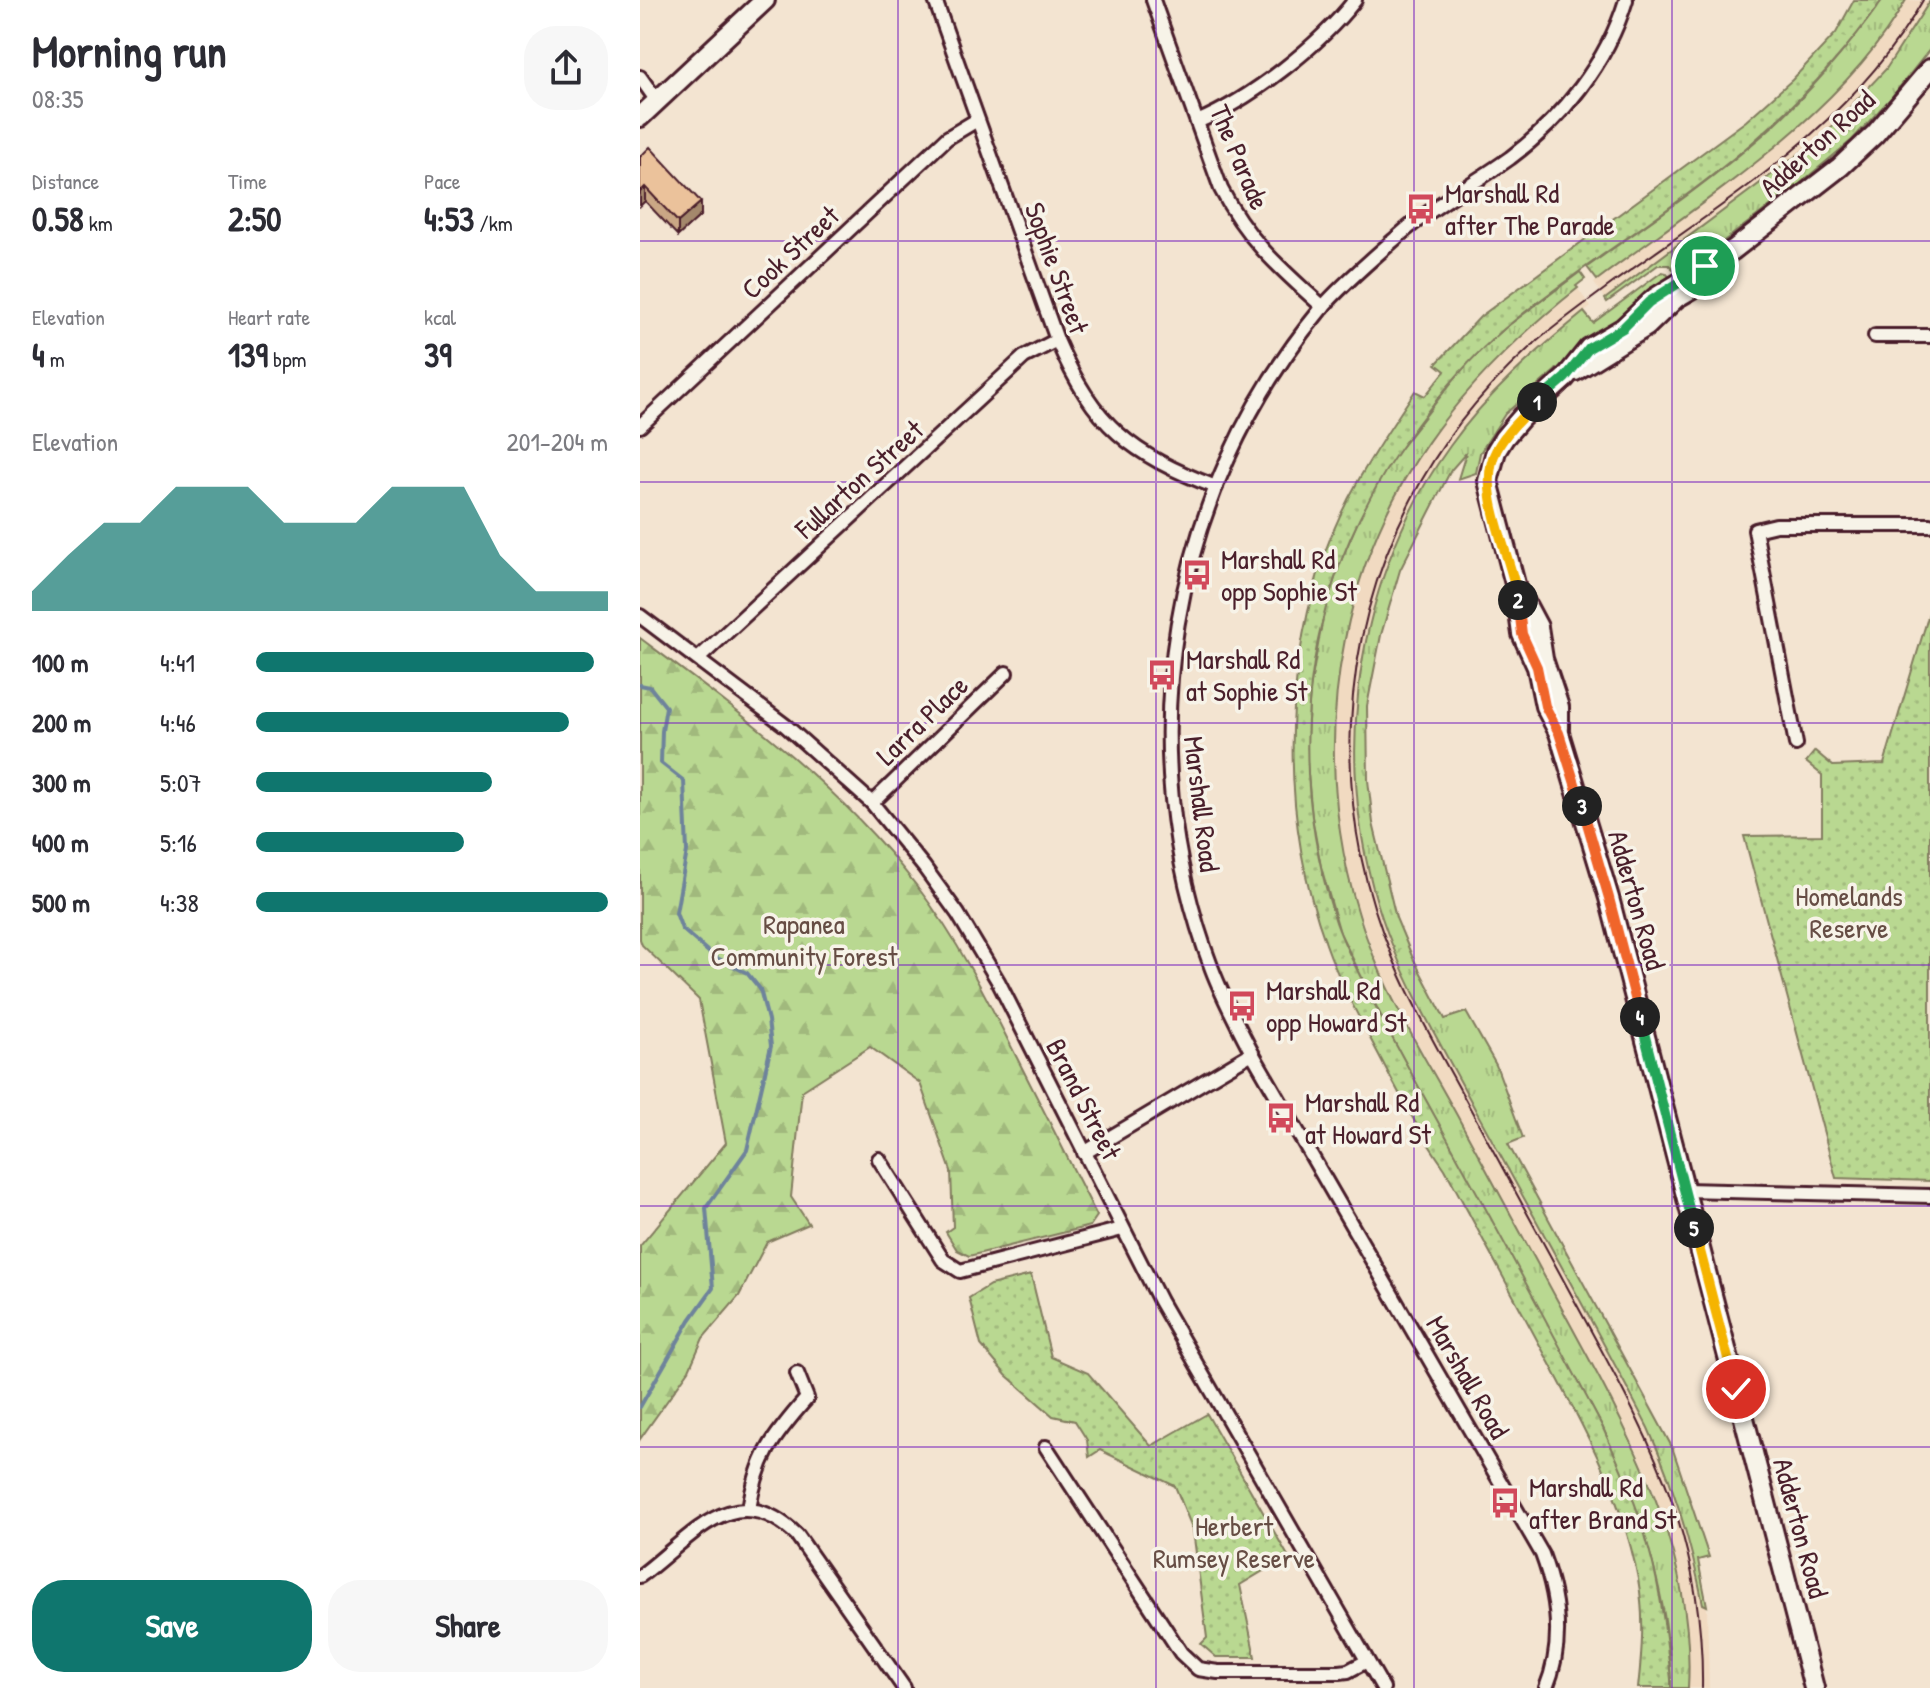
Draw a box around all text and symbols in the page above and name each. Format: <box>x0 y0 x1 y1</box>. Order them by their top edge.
text: Morning run <box>32 21 227 81</box>
button: share <box>524 26 608 110</box>
text: 08:35 <box>32 81 84 116</box>
street label: Adderton Road <box>1751 81 1883 205</box>
street label: The Parade <box>1201 99 1279 215</box>
text: Distance <box>32 166 99 196</box>
text: Time <box>228 166 267 196</box>
text: Pace <box>424 166 461 196</box>
place label: Marshall Rd after The Parade <box>1445 174 1615 244</box>
bus stop icon: Marshall Rd after The Parade <box>1404 192 1438 226</box>
text: 0.58 <box>32 196 84 242</box>
text: 2:50 <box>228 196 281 242</box>
text: 4:53 <box>424 196 474 242</box>
street label: Cook Street <box>733 197 848 307</box>
street label: Sophie Street <box>1016 197 1098 339</box>
text: km <box>84 208 113 238</box>
text: /km <box>474 208 513 238</box>
pin <box>1671 232 1739 300</box>
icon: arrive <box>1683 244 1727 288</box>
text: Elevation <box>32 302 105 332</box>
text: Heart rate <box>228 302 310 332</box>
text: kcal <box>424 302 456 332</box>
text: 4 <box>32 332 45 378</box>
text: 139 <box>228 332 268 378</box>
text: 39 <box>424 332 452 378</box>
text: m <box>45 344 65 374</box>
text: bpm <box>268 344 307 374</box>
pin: 1 <box>1517 382 1557 422</box>
text: 1 <box>1533 387 1541 417</box>
street label: Fullarton Street <box>786 411 932 548</box>
text: Elevation <box>32 424 118 459</box>
text: 201–204 m <box>507 424 608 459</box>
place label: Marshall Rd opp Sophie St <box>1221 540 1357 610</box>
bus stop icon: Marshall Rd opp Sophie St <box>1180 558 1214 592</box>
pin: 2 <box>1498 580 1538 620</box>
text: 2 <box>1513 585 1523 615</box>
place label: Marshall Rd at Sophie St <box>1186 640 1308 710</box>
text: 100 m <box>32 645 88 680</box>
text: 4:41 <box>160 645 195 680</box>
bus stop icon: Marshall Rd at Sophie St <box>1145 658 1179 692</box>
street label: Larra Place <box>868 667 976 773</box>
text: 200 m <box>32 705 91 740</box>
text: 4:46 <box>160 705 196 740</box>
street label: Marshall Road <box>1175 734 1229 874</box>
text: 300 m <box>32 765 91 800</box>
text: 5:07 <box>160 765 202 800</box>
pin: 3 <box>1562 786 1602 826</box>
text: 3 <box>1577 791 1587 821</box>
text: 400 m <box>32 825 89 860</box>
text: 5:16 <box>160 825 197 860</box>
street label: Adderton Road <box>1599 826 1675 974</box>
park label: Homelands Reserve <box>1795 877 1903 947</box>
text: 500 m <box>32 885 90 920</box>
text: 4:38 <box>160 885 199 920</box>
park label: Rapanea Community Forest <box>711 905 898 975</box>
place label: Marshall Rd opp Howard St <box>1266 971 1407 1041</box>
bus stop icon: Marshall Rd opp Howard St <box>1225 989 1259 1023</box>
pin: 4 <box>1620 997 1660 1037</box>
text: 4 <box>1636 1002 1644 1032</box>
street label: Brand Street <box>1037 1032 1131 1166</box>
place label: Marshall Rd at Howard St <box>1305 1083 1431 1153</box>
bus stop icon: Marshall Rd at Howard St <box>1264 1101 1298 1135</box>
pin: 5 <box>1674 1208 1714 1248</box>
text: 5 <box>1689 1213 1699 1243</box>
street label: Marshall Road <box>1417 1308 1519 1446</box>
pin <box>1702 1355 1770 1423</box>
icon: check <box>1714 1367 1758 1411</box>
street label: Adderton Road <box>1764 1454 1838 1602</box>
place label: Marshall Rd after Brand St <box>1529 1468 1677 1538</box>
bus stop icon: Marshall Rd after Brand St <box>1488 1486 1522 1520</box>
park label: Herbert Rumsey Reserve <box>1153 1507 1315 1577</box>
button: Save <box>32 1580 312 1672</box>
button: Share <box>328 1580 608 1672</box>

